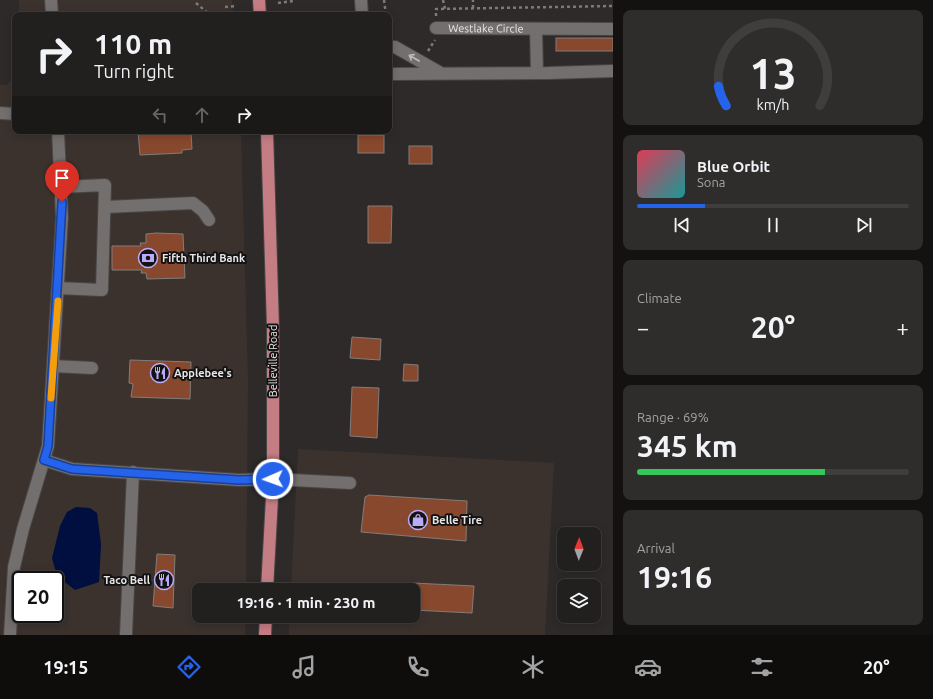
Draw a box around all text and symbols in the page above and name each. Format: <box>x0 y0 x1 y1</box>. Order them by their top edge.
street label: Westlake Circle <box>448 22 524 34</box>
icon: right <box>28 28 80 80</box>
text: 110 m <box>94 28 172 59</box>
text: 13 <box>750 49 796 96</box>
one-way arrow <box>409 54 420 62</box>
text: Turn right <box>94 61 174 81</box>
text: km/h <box>757 96 789 112</box>
icon: left <box>149 104 171 126</box>
icon: ahead <box>191 104 213 126</box>
icon: right <box>233 104 255 126</box>
text: Blue Orbit <box>697 158 770 175</box>
pin <box>45 161 79 202</box>
icon: arrive <box>51 167 73 189</box>
text: Sona <box>697 175 726 189</box>
icon: previous <box>671 214 693 236</box>
icon: pause <box>762 214 784 236</box>
icon: next <box>853 214 875 236</box>
bank icon: Fifth Third Bank <box>137 247 159 269</box>
place label: Fifth Third Bank <box>162 252 246 264</box>
text: Climate <box>637 291 682 305</box>
text: 20° <box>751 310 795 344</box>
text: − <box>637 315 649 340</box>
text: + <box>897 315 909 340</box>
street label: Belleville Road <box>267 325 279 397</box>
restaurant icon: Applebee's <box>149 362 171 384</box>
place label: Applebee's <box>174 367 232 379</box>
text: Range · 69% <box>637 410 709 424</box>
text: 345 km <box>637 429 738 463</box>
position arrow <box>252 458 294 500</box>
shop icon: Belle Tire <box>407 509 429 531</box>
place label: Belle Tire <box>432 514 482 526</box>
north arrow <box>557 527 601 571</box>
map controls <box>557 527 601 623</box>
text: Arrival <box>637 541 675 555</box>
text: 19:16 <box>637 560 712 594</box>
restaurant icon: Taco Bell <box>153 569 175 591</box>
speed limit sign: 20 <box>12 571 64 623</box>
place label: Taco Bell <box>103 574 151 586</box>
button: layers <box>557 579 601 623</box>
text: 19:16 · 1 min · 230 m <box>237 594 375 611</box>
icon: directions <box>175 653 203 681</box>
icon: music <box>290 653 318 681</box>
icon: phone <box>404 653 432 681</box>
icon: climate <box>519 653 547 681</box>
icon: car <box>634 653 662 681</box>
icon: filters <box>748 653 776 681</box>
text: 19:15 <box>43 657 88 677</box>
text: 20° <box>863 657 890 677</box>

